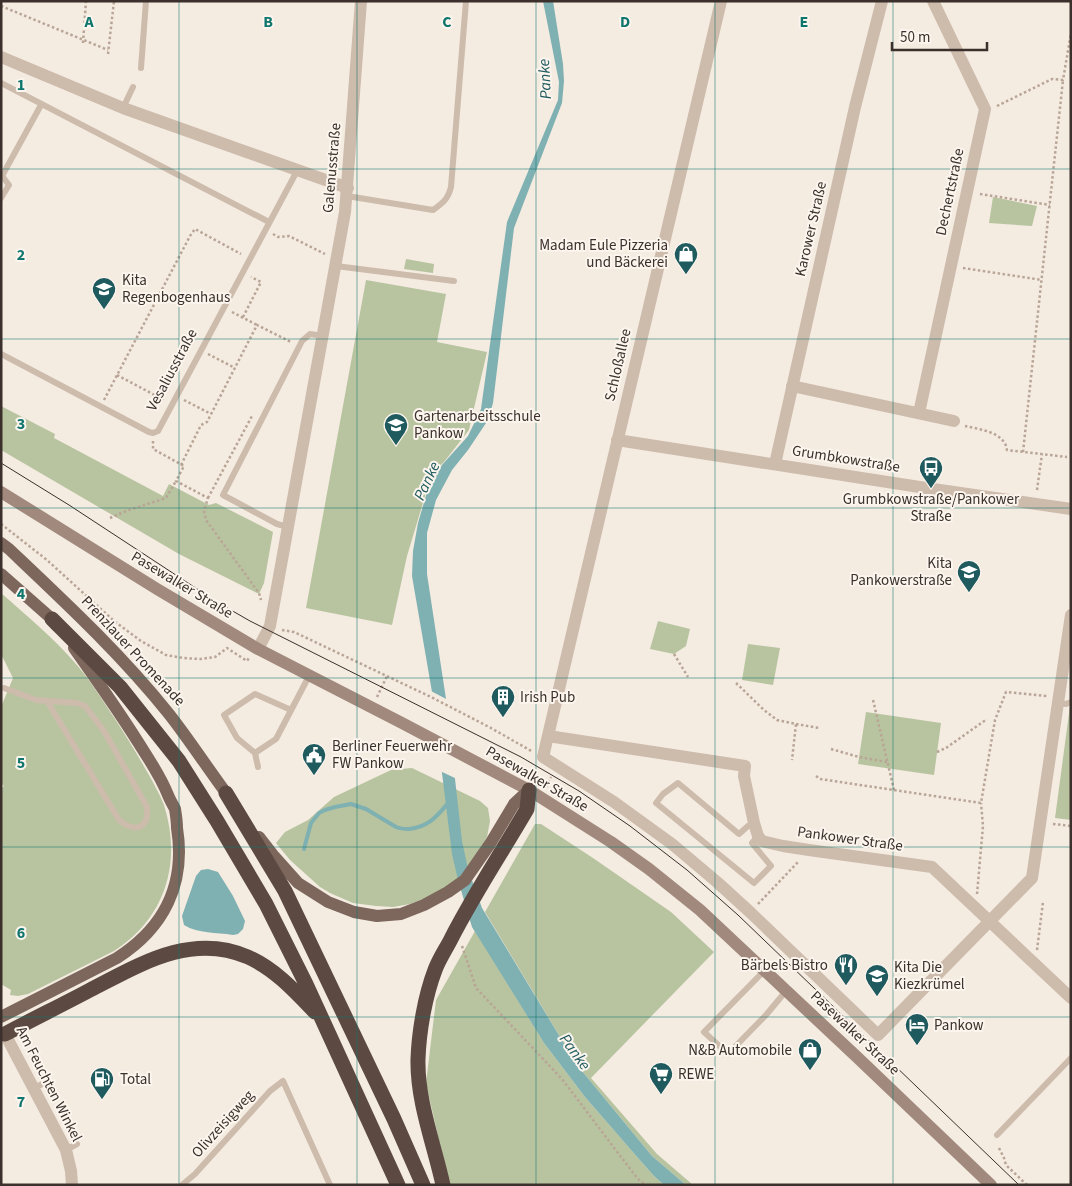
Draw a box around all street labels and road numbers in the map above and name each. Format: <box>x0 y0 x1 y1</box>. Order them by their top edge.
street label: Galenusstraße <box>318 122 346 214</box>
street label: Dechertstraße <box>931 146 969 238</box>
street label: Karower Straße <box>790 179 832 279</box>
street label: Vesaliusstraße <box>142 325 202 415</box>
street label: Schloßallee <box>599 327 637 403</box>
street label: Grumbkowstraße <box>791 440 901 478</box>
street label: Pasewalker Straße <box>127 546 237 624</box>
street label: Prenzlauer Promenade <box>76 591 190 711</box>
street label: Pasewalker Straße <box>482 741 592 817</box>
street label: Pankower Straße <box>796 821 904 857</box>
street label: Pasewalker Straße <box>806 986 904 1080</box>
street label: Am Feuchten Winkel <box>11 1023 87 1146</box>
street label: Olivzeisigweg <box>187 1085 259 1162</box>

